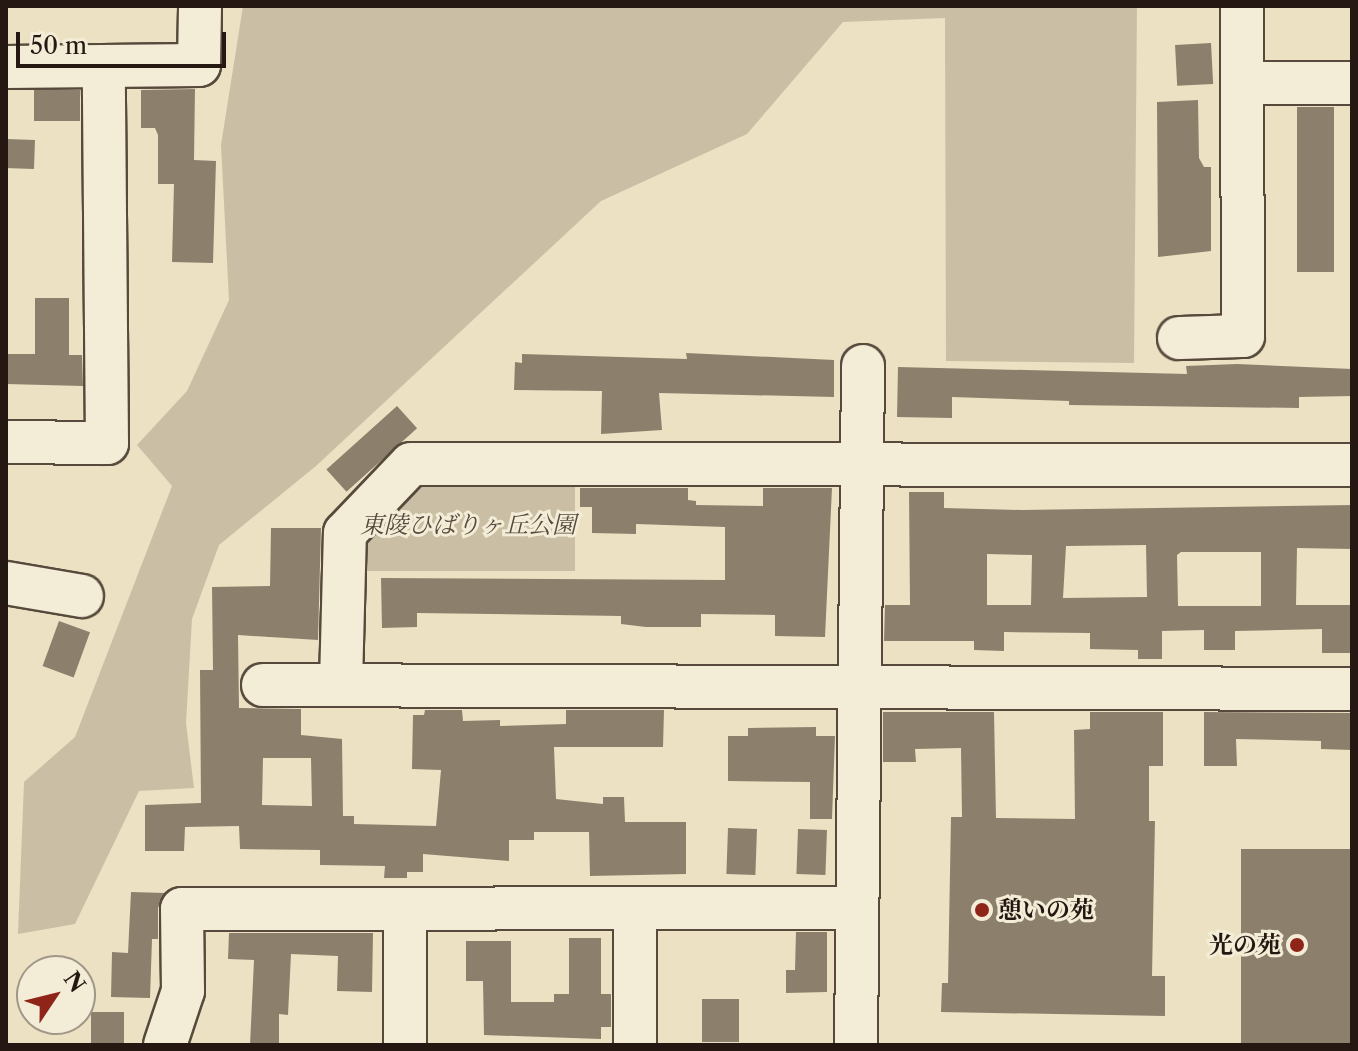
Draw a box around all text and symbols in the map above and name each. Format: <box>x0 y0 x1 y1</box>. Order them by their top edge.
scale bar <box>20 16 230 66</box>
text: 50 m <box>30 31 87 60</box>
park label: 東陵ひばりヶ丘公園 <box>360 511 576 539</box>
place label: 憩いの苑 <box>998 896 1094 924</box>
marker: 憩いの苑 <box>973 901 991 919</box>
place label: 光の苑 <box>1209 931 1281 959</box>
marker: 光の苑 <box>1288 936 1306 954</box>
north arrow <box>16 955 96 1035</box>
text: N <box>58 967 91 998</box>

